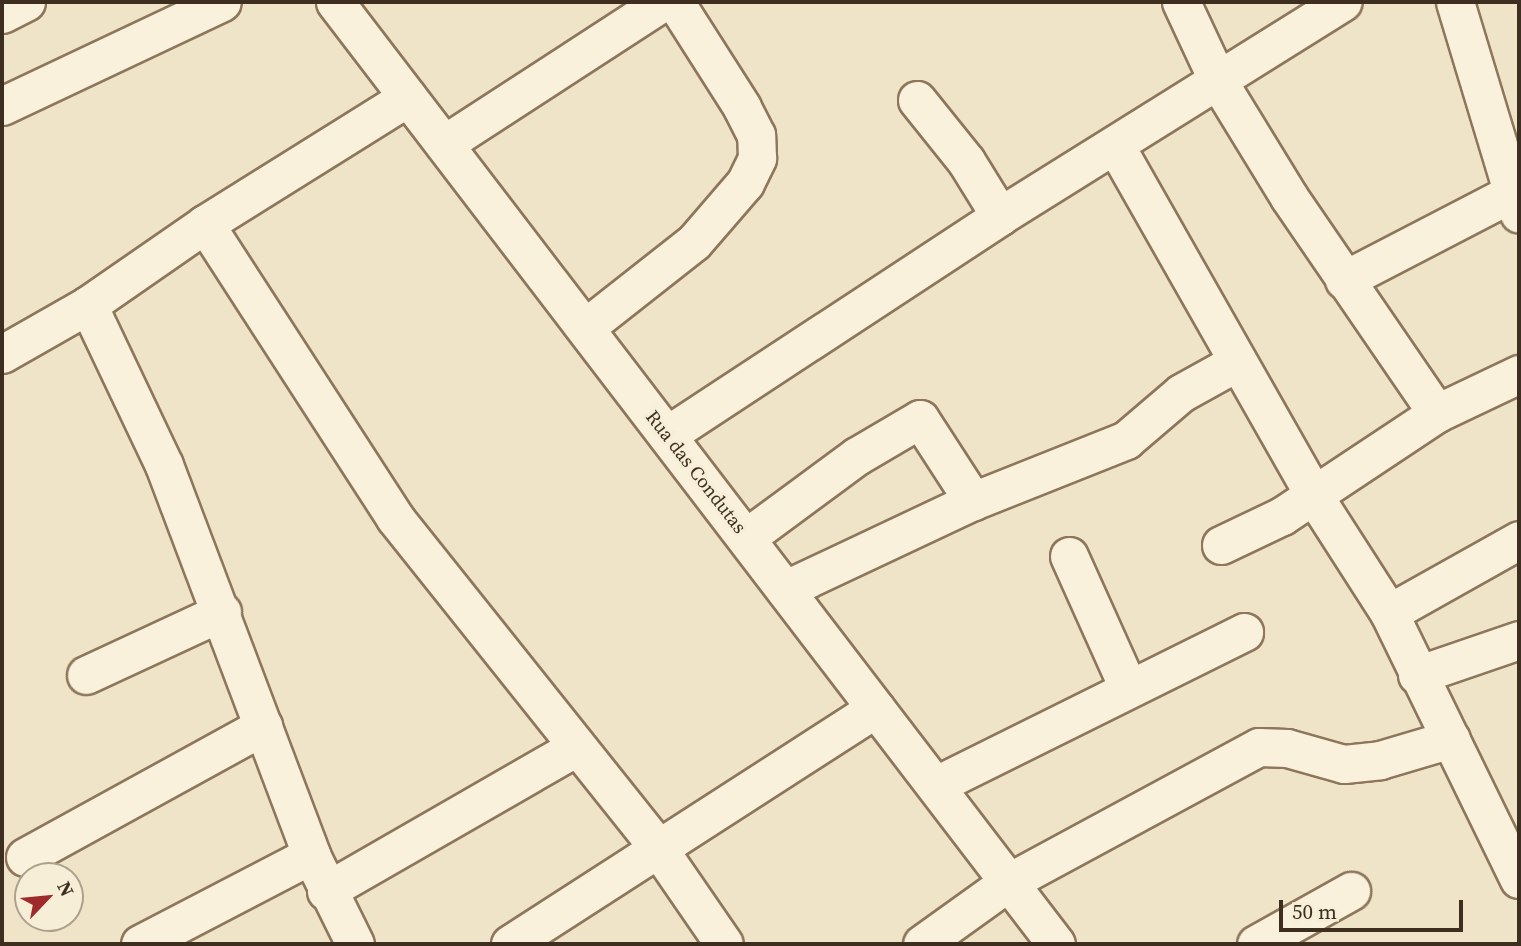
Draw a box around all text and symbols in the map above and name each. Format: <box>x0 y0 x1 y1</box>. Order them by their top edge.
street label: Rua das Condutas <box>641 406 751 538</box>
north arrow <box>14 862 84 932</box>
text: N <box>51 877 81 901</box>
scale bar <box>1283 886 1467 930</box>
text: 50 m <box>1292 897 1337 926</box>

